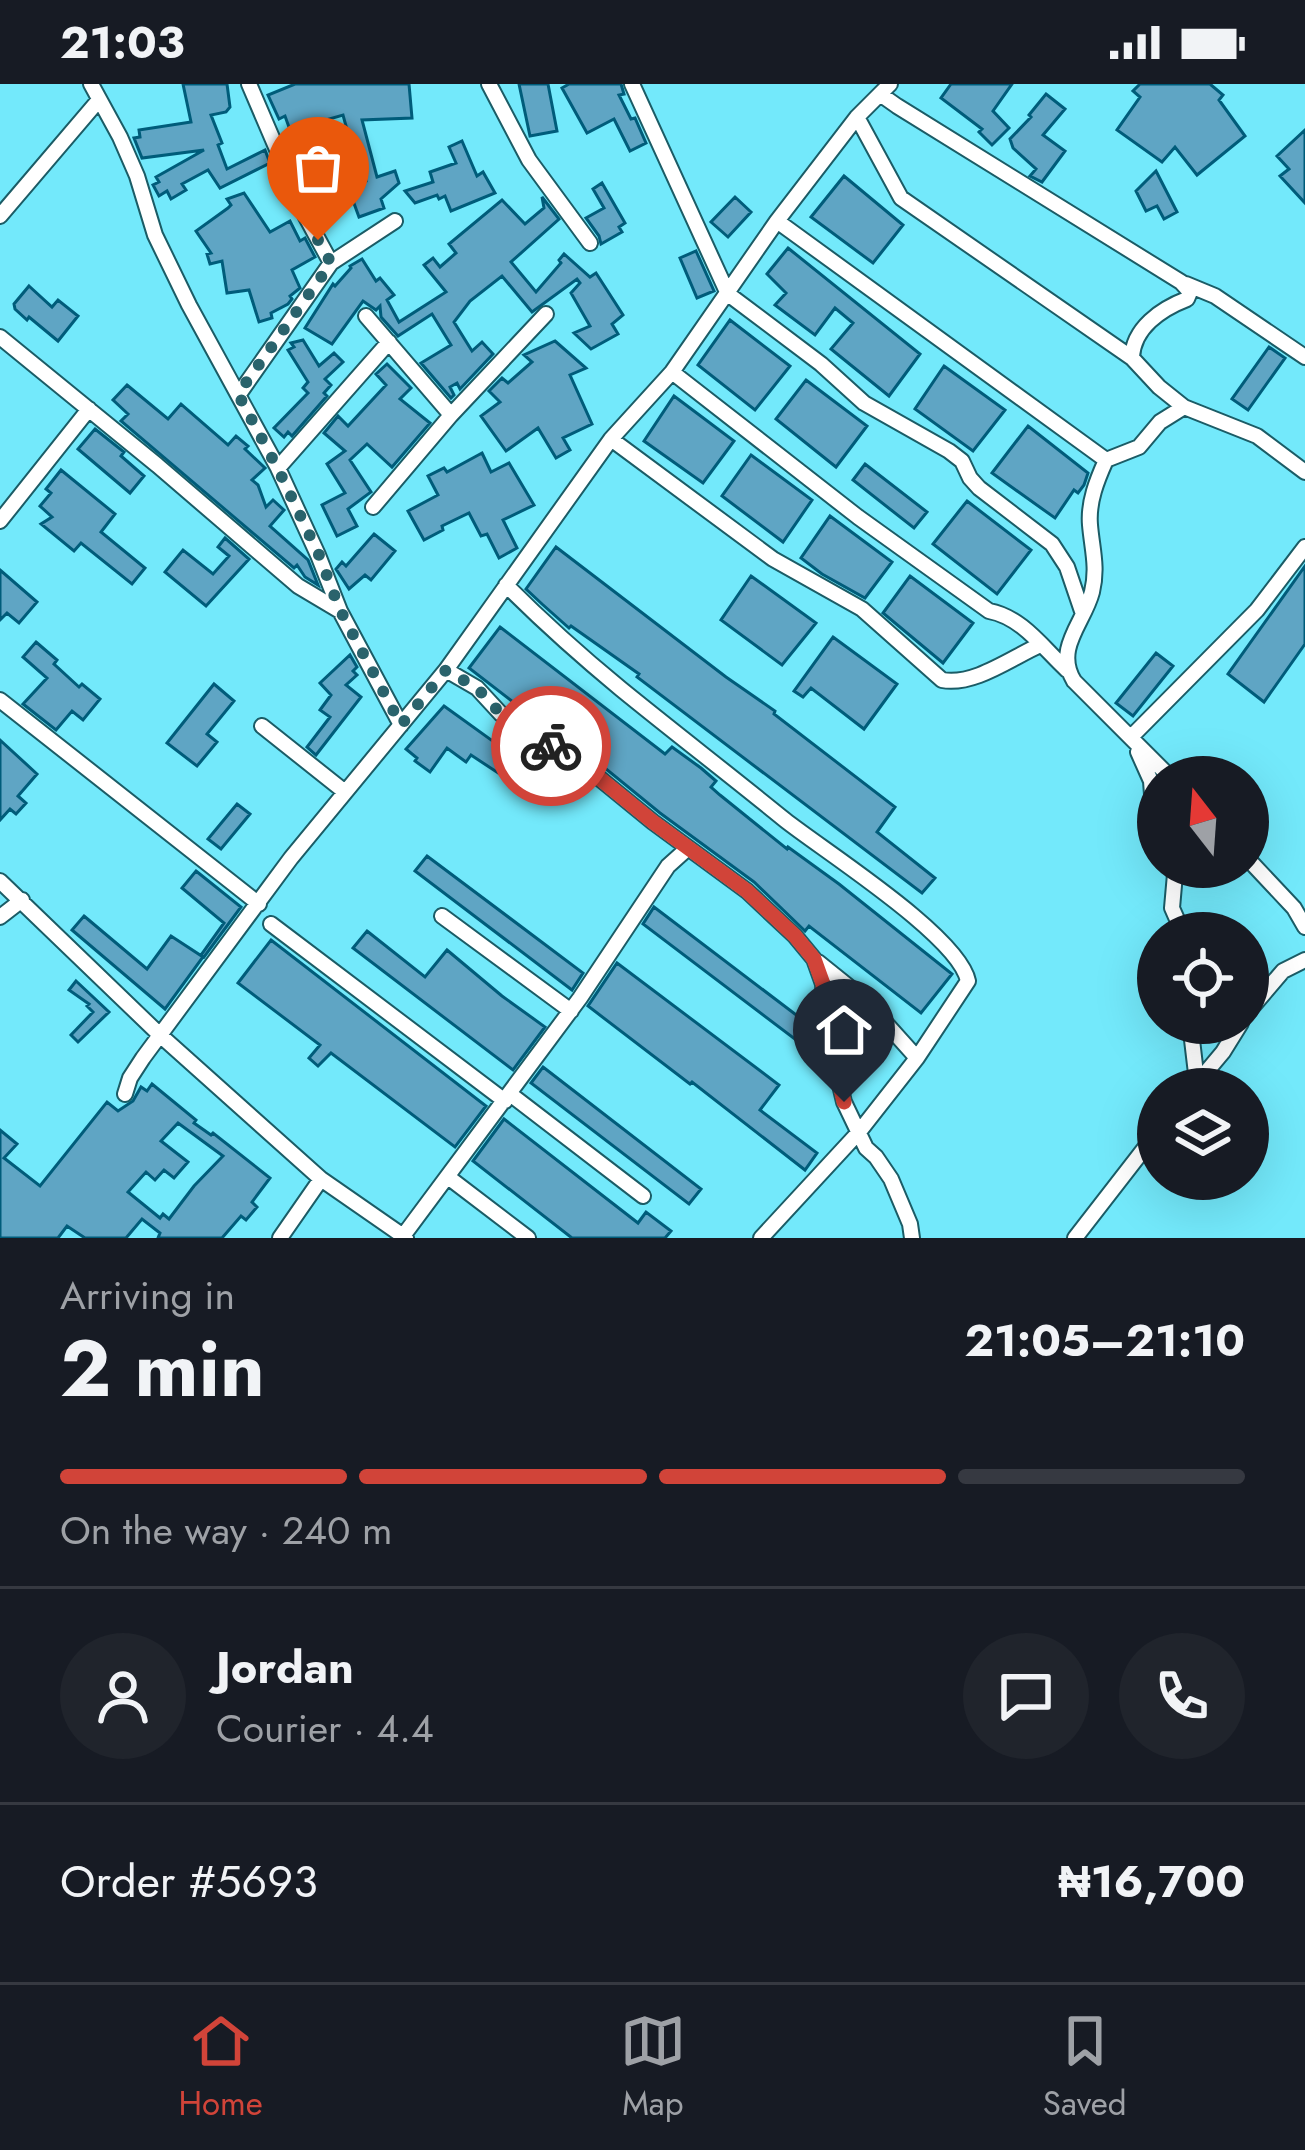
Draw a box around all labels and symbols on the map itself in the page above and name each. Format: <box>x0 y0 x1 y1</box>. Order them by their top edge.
pin <box>267 117 369 240</box>
courier <box>491 686 611 806</box>
north arrow <box>1137 756 1269 888</box>
pin <box>793 979 895 1102</box>

